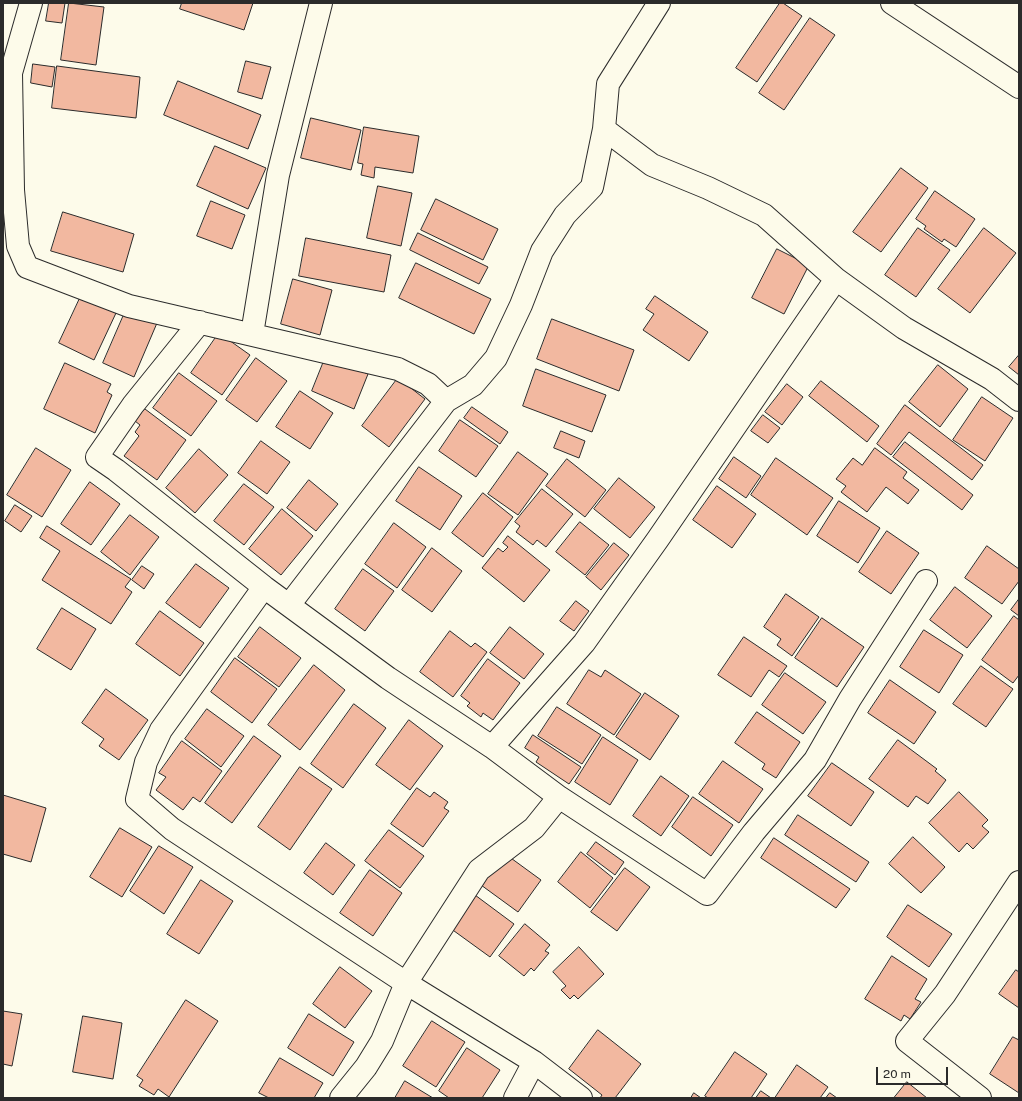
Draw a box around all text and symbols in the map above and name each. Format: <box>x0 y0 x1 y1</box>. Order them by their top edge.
scale bar <box>878 1059 950 1085</box>
text: 20 m <box>883 1067 911 1081</box>

